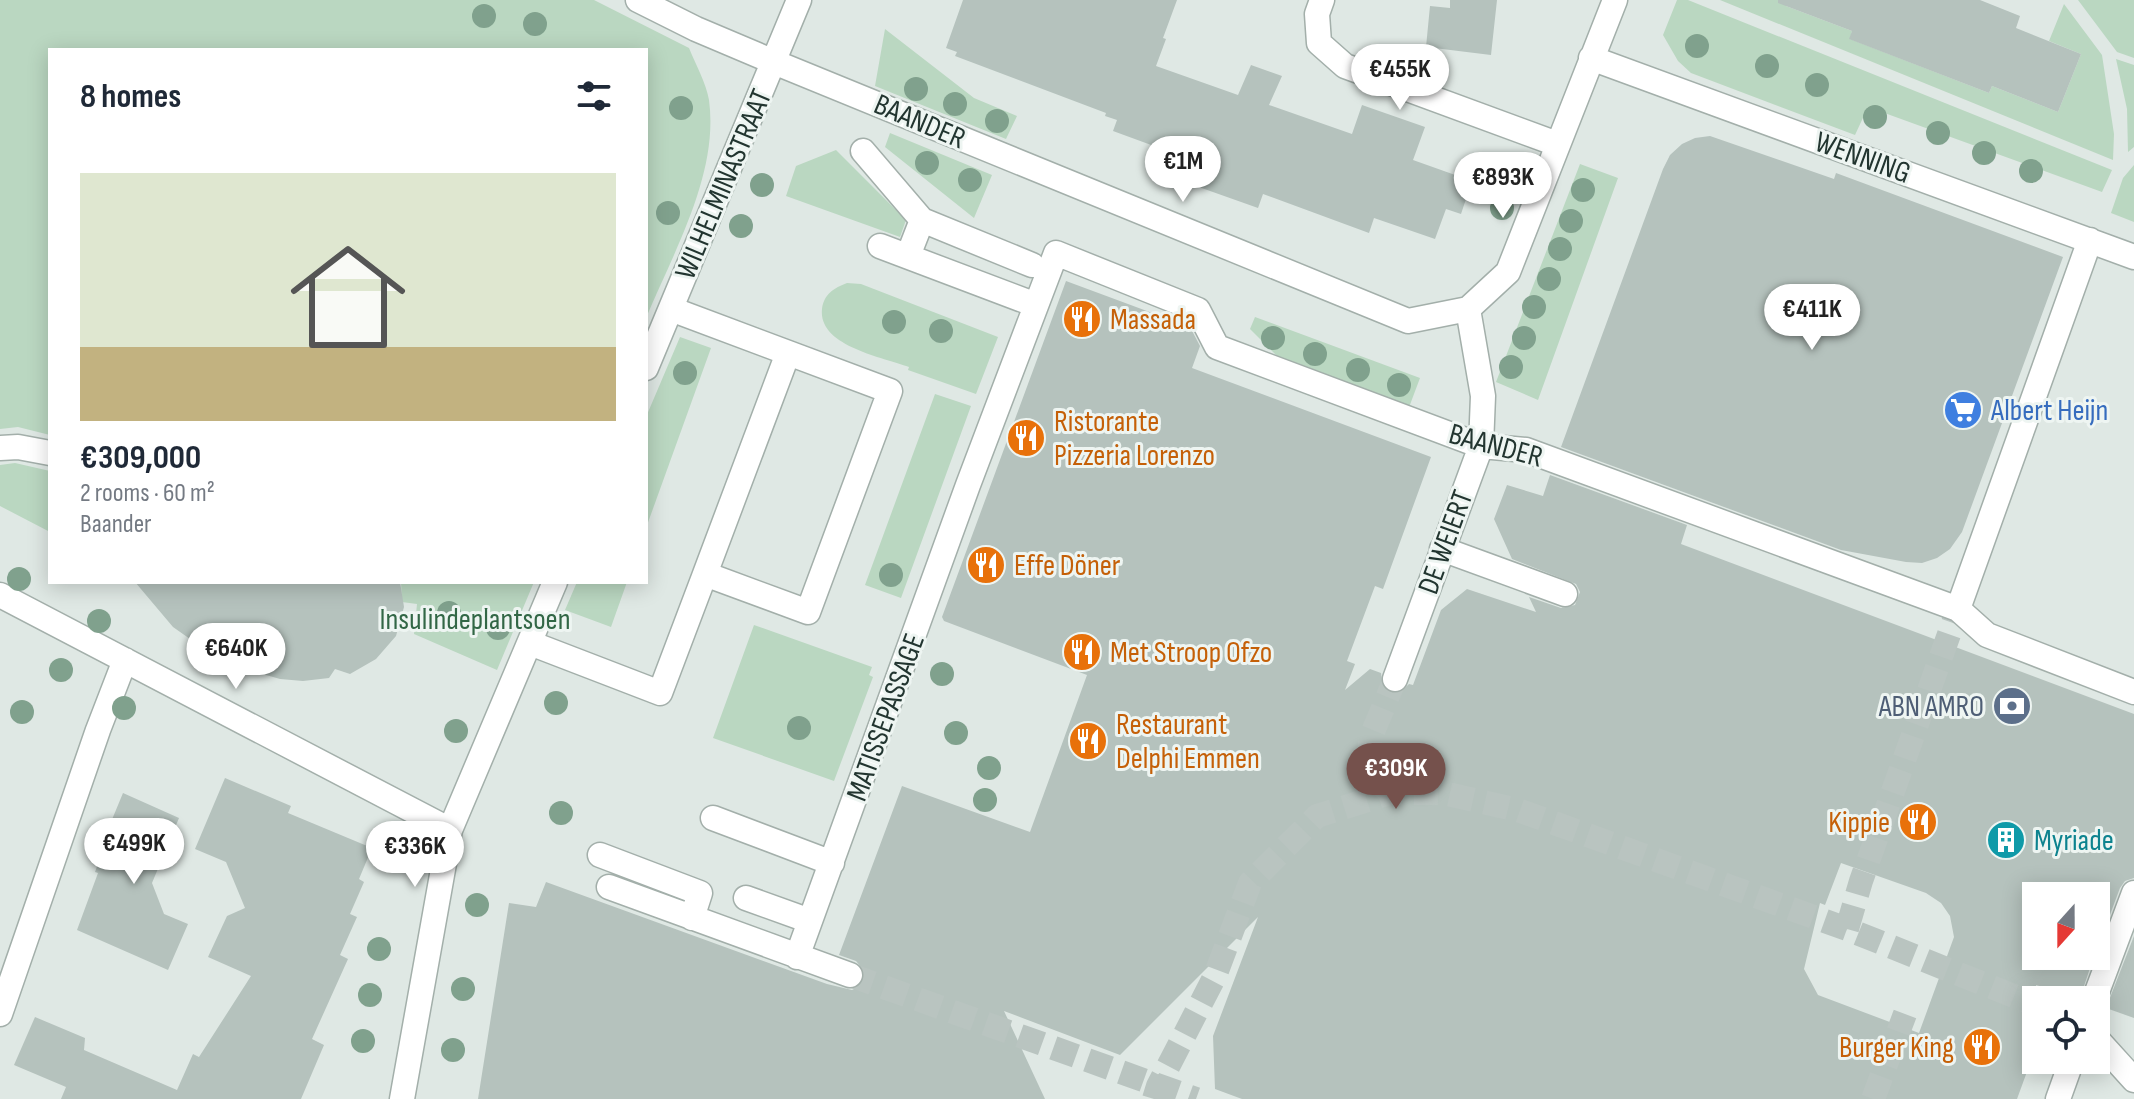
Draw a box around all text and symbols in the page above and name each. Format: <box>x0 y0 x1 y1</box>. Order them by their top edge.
pin: €455K <box>1344 44 1456 112</box>
text: €455K <box>1369 54 1431 85</box>
icon: filters <box>572 74 616 118</box>
text: 8 homes <box>80 76 181 117</box>
street label: WILHELMINASTRAAT <box>668 84 780 285</box>
street label: BAANDER <box>869 87 971 157</box>
street label: WENNING <box>1810 124 1915 192</box>
pin: €1M <box>1144 136 1222 204</box>
text: €1M <box>1163 146 1203 177</box>
pin: €893K <box>1447 152 1559 220</box>
text: €893K <box>1472 162 1534 193</box>
icon: home <box>276 225 420 369</box>
pin: €411K <box>1756 284 1868 352</box>
text: €411K <box>1782 294 1842 325</box>
restaurant icon: Massada <box>1061 298 1103 340</box>
place label: Massada <box>1110 302 1196 338</box>
supermarket icon: Albert Heijn <box>1942 389 1984 431</box>
place label: Albert Heijn <box>1990 393 2108 429</box>
place label: Ristorante Pizzeria Lorenzo <box>1054 404 1215 474</box>
street label: BAANDER <box>1445 416 1547 476</box>
restaurant icon: Ristorante Pizzeria Lorenzo <box>1005 417 1047 459</box>
text: €309,000 <box>80 437 201 478</box>
text: 2 rooms · 60 m² <box>80 478 215 509</box>
street label: DE WEIERT <box>1411 486 1481 599</box>
text: Baander <box>80 509 152 540</box>
restaurant icon: Effe Döner <box>965 544 1007 586</box>
place label: Effe Döner <box>1014 548 1121 584</box>
park label: Insulindeplantsoen <box>379 602 571 638</box>
pin: €640K <box>180 623 292 691</box>
street label: MATISSEPASSAGE <box>839 629 933 806</box>
restaurant icon: Met Stroop Ofzo <box>1061 631 1103 673</box>
text: €640K <box>204 633 268 664</box>
place label: Met Stroop Ofzo <box>1110 635 1272 671</box>
bank icon: ABN AMRO <box>1991 685 2033 727</box>
place label: ABN AMRO <box>1878 689 1984 725</box>
place label: Restaurant Delphi Emmen <box>1116 707 1260 777</box>
restaurant icon: Restaurant Delphi Emmen <box>1067 720 1109 762</box>
pin: €309K <box>1340 743 1452 811</box>
text: €309K <box>1365 753 1427 784</box>
restaurant icon: Kippie <box>1897 801 1939 843</box>
place label: Kippie <box>1828 805 1890 841</box>
pin: €499K <box>78 818 190 886</box>
building icon: Myriade <box>1985 819 2027 861</box>
pin: €336K <box>359 821 471 889</box>
place label: Myriade <box>2034 823 2114 859</box>
text: €499K <box>102 828 166 859</box>
text: €336K <box>384 831 446 862</box>
north arrow <box>2022 882 2110 970</box>
map controls <box>2022 882 2110 1074</box>
button: locate <box>2022 986 2110 1074</box>
restaurant icon: Burger King <box>1961 1026 2003 1068</box>
place label: Burger King <box>1839 1030 1954 1066</box>

